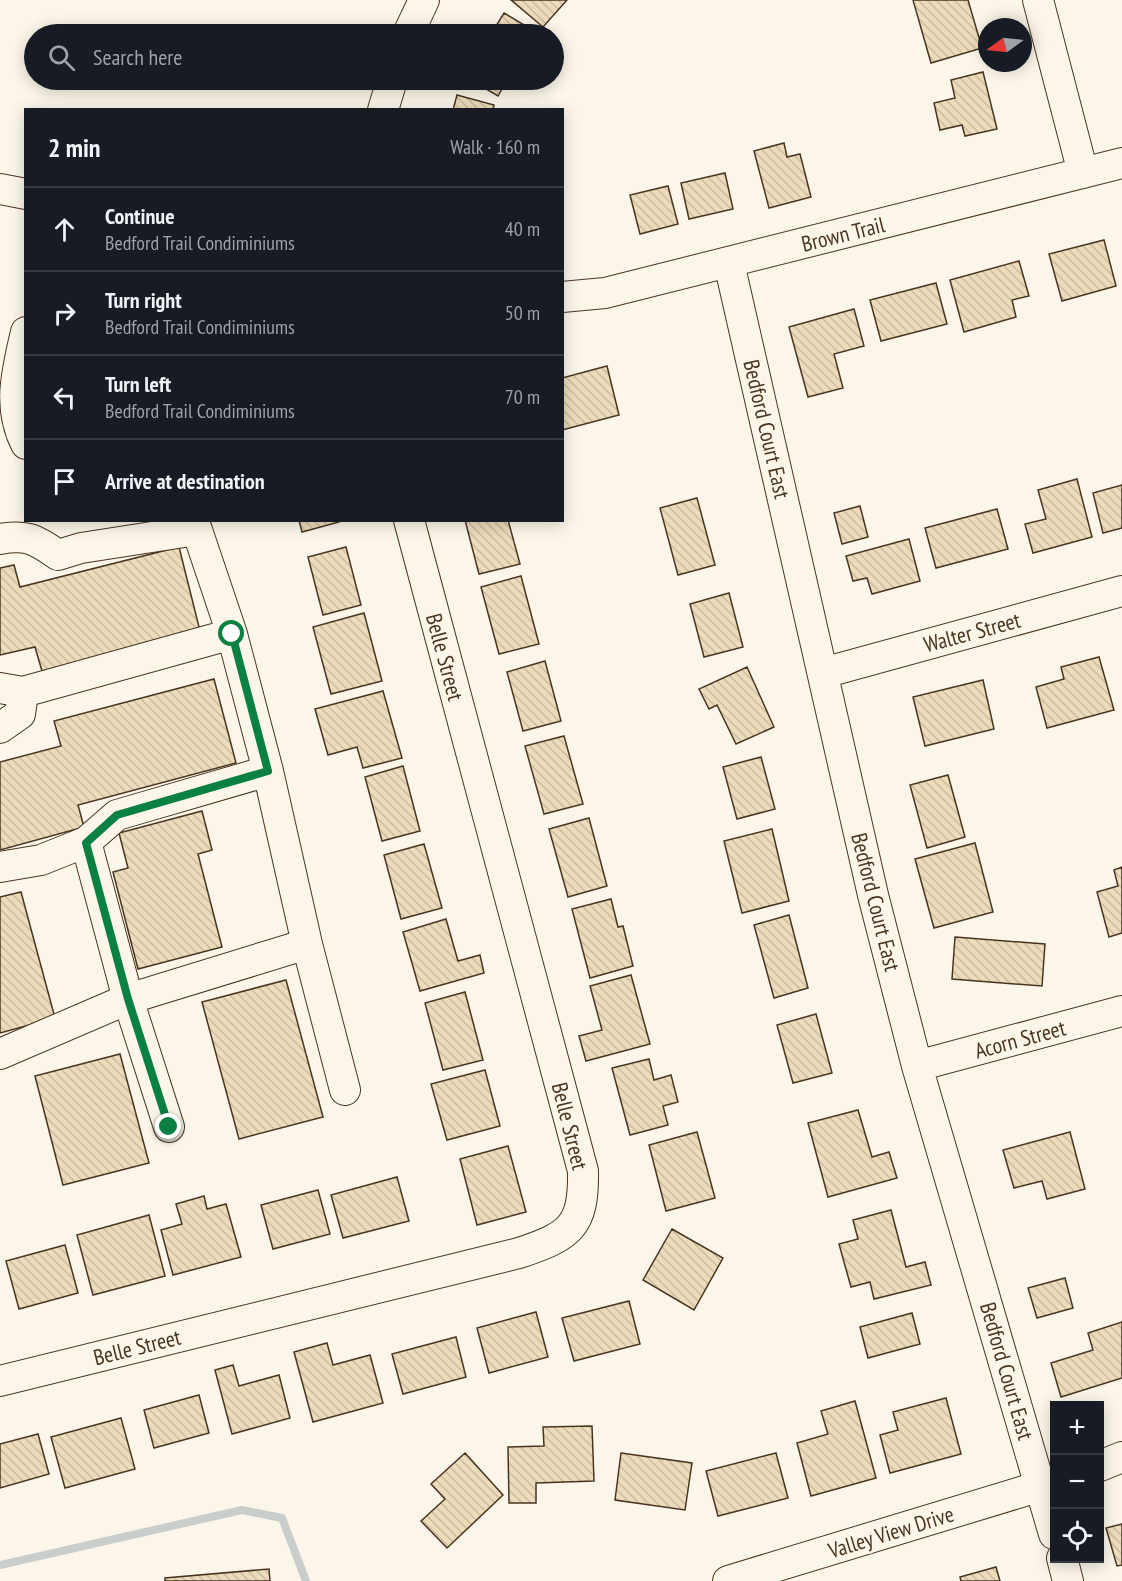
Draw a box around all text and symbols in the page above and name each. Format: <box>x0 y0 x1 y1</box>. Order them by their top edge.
north arrow <box>978 18 1032 72</box>
search box <box>24 24 564 90</box>
icon: search <box>45 41 78 74</box>
text: Search here <box>93 43 182 71</box>
text: 2 min <box>48 131 101 164</box>
text: Walk · 160 m <box>450 134 540 160</box>
text: Continue <box>105 202 175 230</box>
street label: Brown Trail <box>798 210 889 258</box>
icon: ahead <box>48 213 81 246</box>
text: 40 m <box>505 216 540 242</box>
text: Bedford Trail Condiminiums <box>105 230 295 256</box>
text: Turn right <box>105 286 182 314</box>
icon: right <box>48 297 81 330</box>
text: 50 m <box>505 300 540 326</box>
text: Bedford Trail Condiminiums <box>105 314 295 340</box>
street label: Bedford Court East <box>737 357 797 501</box>
text: Turn left <box>105 370 171 398</box>
icon: left <box>48 381 81 414</box>
text: 70 m <box>505 384 540 410</box>
text: Bedford Trail Condiminiums <box>105 398 295 424</box>
icon: arrive <box>48 465 81 498</box>
text: Arrive at destination <box>105 467 265 495</box>
street label: Walter Street <box>920 606 1024 658</box>
street label: Belle Street <box>420 610 470 704</box>
route start <box>218 620 244 646</box>
street label: Bedford Court East <box>845 830 907 974</box>
street label: Acorn Street <box>971 1013 1069 1065</box>
street label: Belle Street <box>546 1079 594 1173</box>
route end <box>155 1113 181 1139</box>
street label: Bedford Court East <box>974 1299 1040 1443</box>
street label: Belle Street <box>90 1323 184 1371</box>
map controls <box>1050 1401 1104 1563</box>
button: + <box>1050 1401 1104 1455</box>
button: − <box>1050 1455 1104 1509</box>
street label: Valley View Drive <box>824 1500 957 1565</box>
button: locate <box>1050 1509 1104 1563</box>

